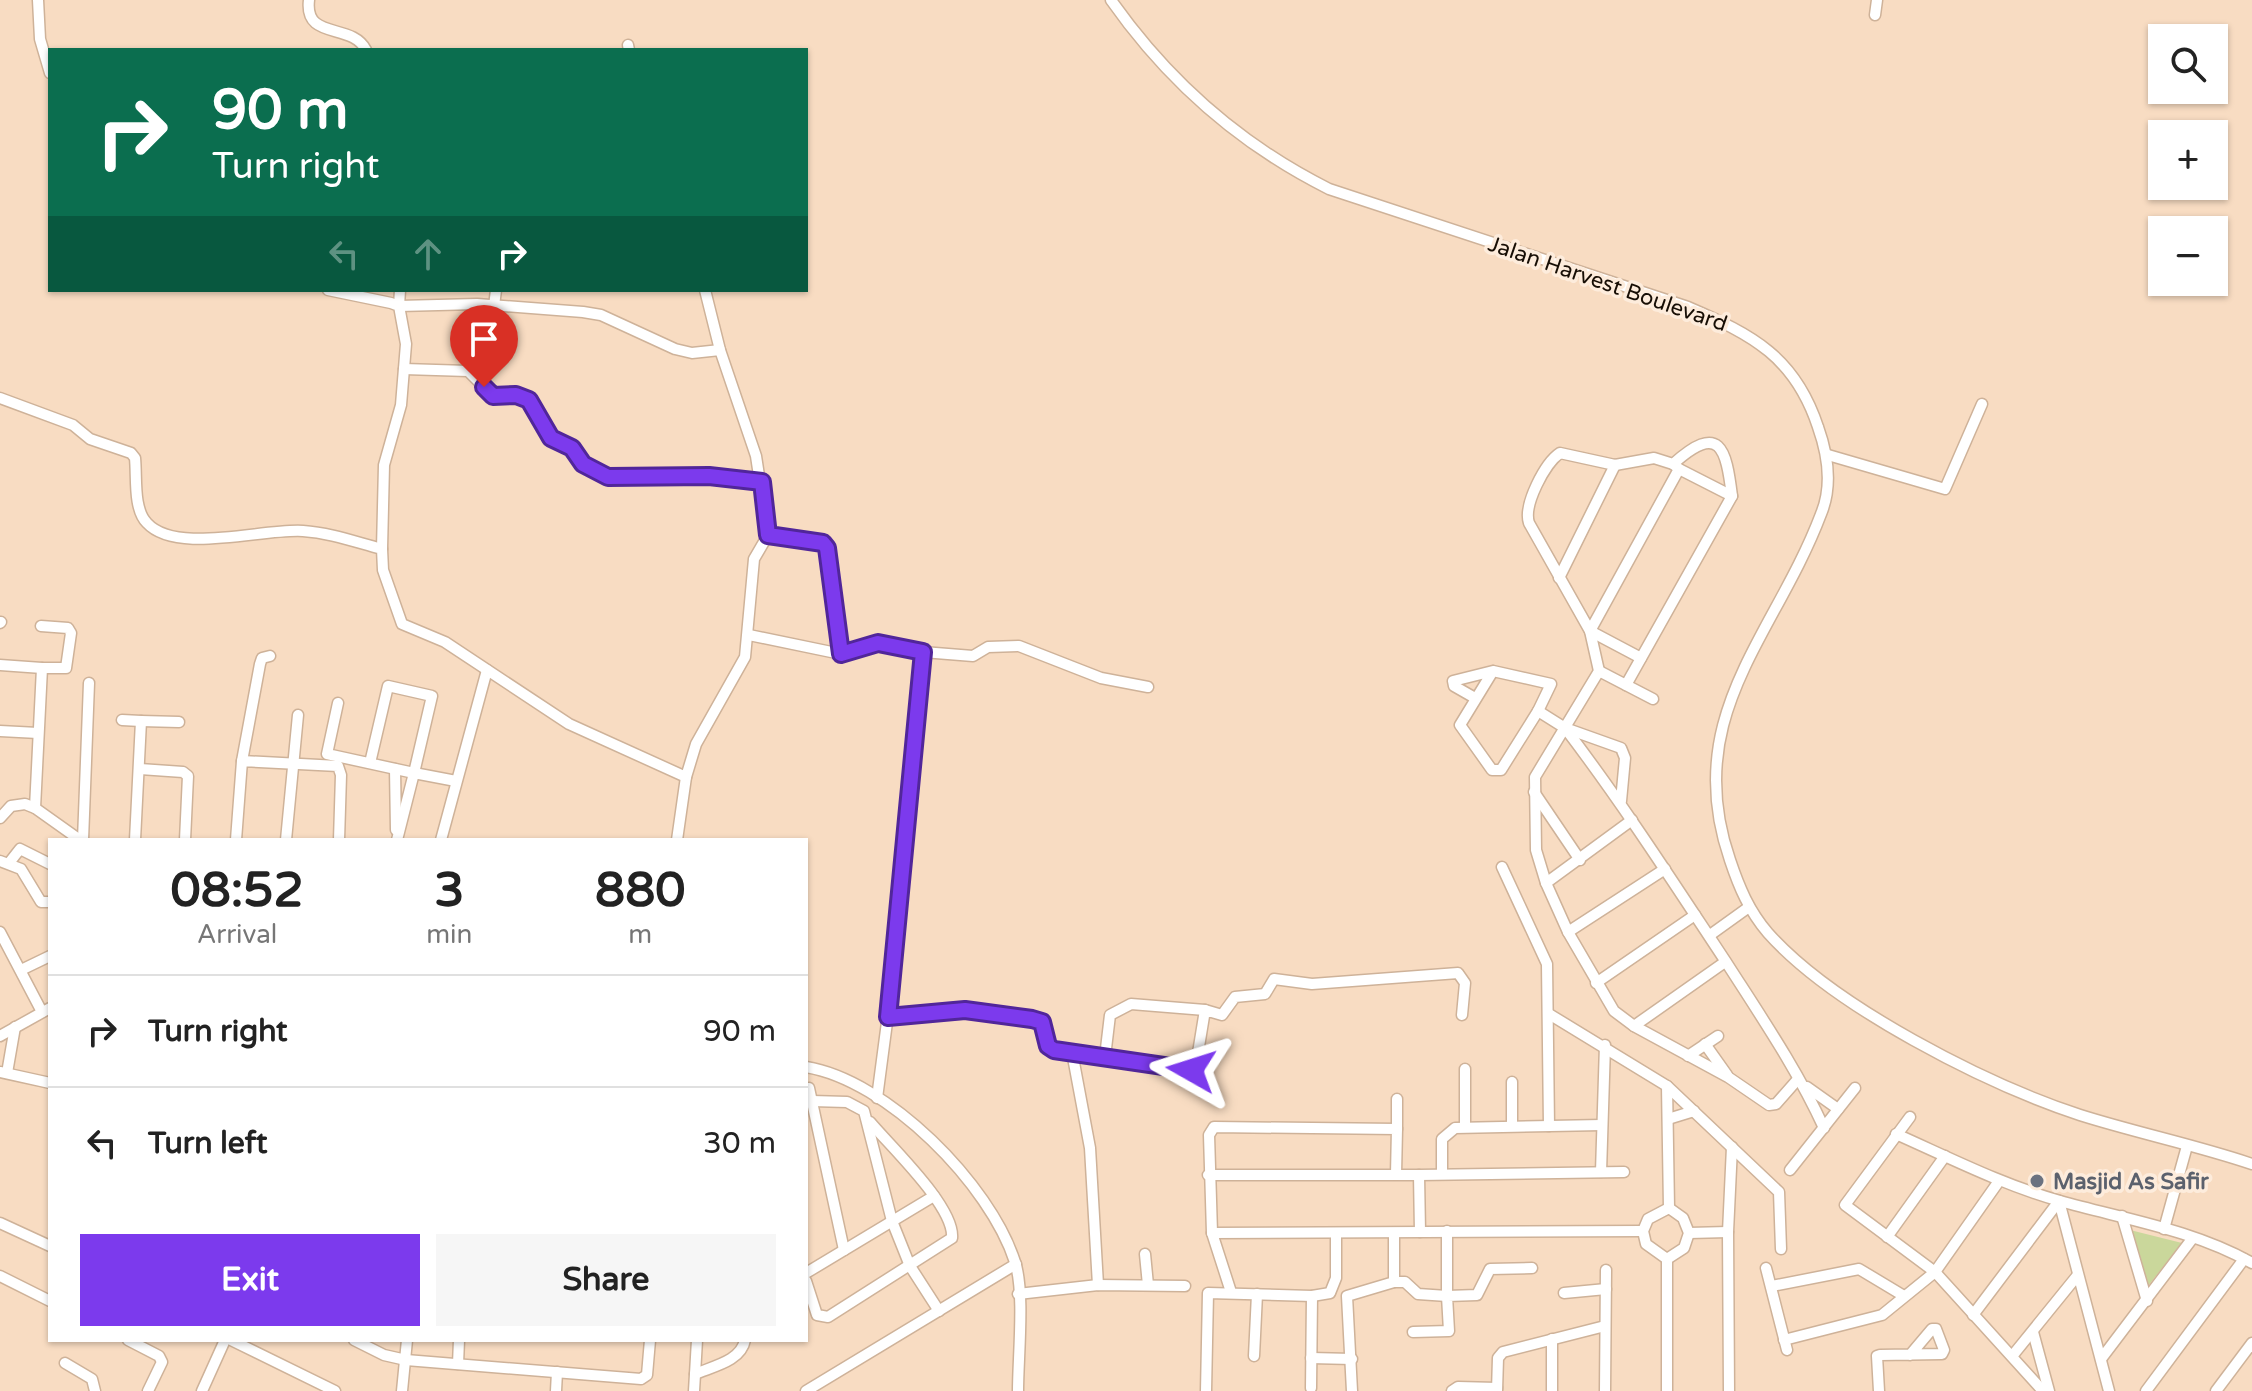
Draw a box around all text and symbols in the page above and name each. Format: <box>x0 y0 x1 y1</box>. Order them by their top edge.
map controls <box>2148 24 2228 296</box>
button: search <box>2148 24 2228 104</box>
text: 90 m <box>212 77 348 144</box>
icon: right <box>80 80 184 184</box>
button: + <box>2148 120 2228 200</box>
text: Turn right <box>212 145 379 188</box>
button: − <box>2148 216 2228 296</box>
street label: Jalan Harvest Boulevard <box>1485 231 1731 337</box>
icon: left <box>322 232 366 276</box>
icon: ahead <box>406 232 450 276</box>
icon: right <box>490 232 534 276</box>
pin <box>450 305 518 387</box>
icon: arrive <box>462 317 506 361</box>
text: 08:52 <box>171 862 304 920</box>
text: 3 <box>434 862 464 920</box>
text: 880 <box>595 862 685 920</box>
text: Arrival <box>197 919 277 950</box>
text: min <box>426 919 472 950</box>
text: m <box>628 919 652 950</box>
icon: right <box>80 1009 124 1053</box>
text: Turn right <box>148 1013 288 1050</box>
text: 90 m <box>703 1013 776 1050</box>
position arrow <box>1149 1028 1233 1112</box>
icon: left <box>80 1121 124 1165</box>
text: Turn left <box>148 1125 267 1162</box>
text: 30 m <box>703 1125 776 1162</box>
place label: Masjid As Safir <box>2053 1169 2209 1195</box>
marker: Masjid As Safir <box>2028 1172 2046 1190</box>
button: Exit <box>80 1234 420 1326</box>
button: Share <box>436 1234 776 1326</box>

